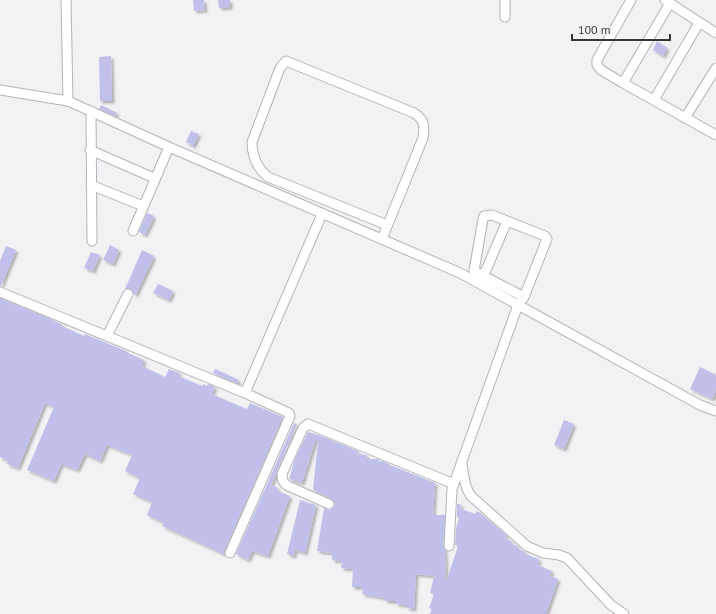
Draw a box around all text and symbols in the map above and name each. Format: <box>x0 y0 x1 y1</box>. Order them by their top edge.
scale bar <box>572 16 670 42</box>
text: 100 m <box>578 22 611 37</box>

